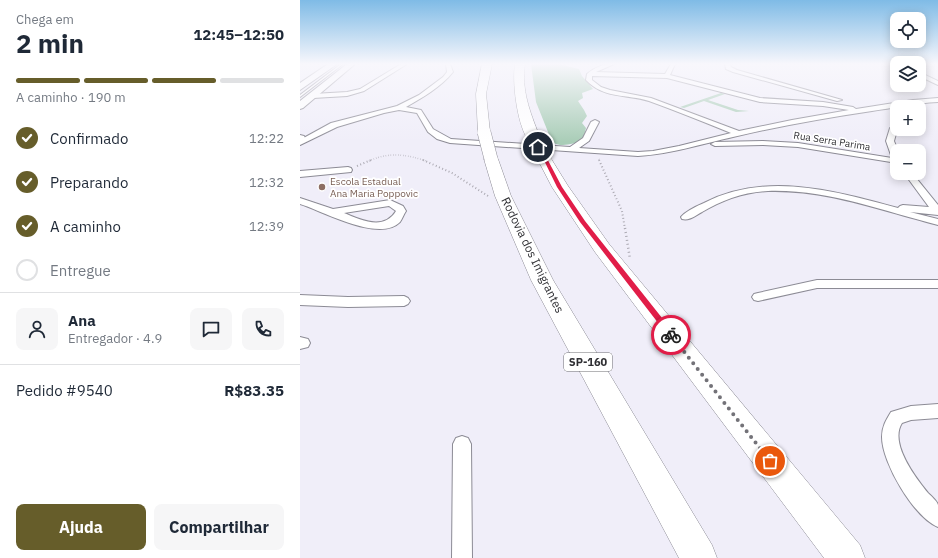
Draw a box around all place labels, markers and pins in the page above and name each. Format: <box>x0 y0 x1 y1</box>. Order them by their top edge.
pin <box>521 130 555 164</box>
place label: Escola Estadual Ana Maria Poppovic <box>330 175 418 200</box>
marker: Escola Estadual Ana Maria Poppovic <box>317 182 327 192</box>
pin <box>753 444 787 478</box>

